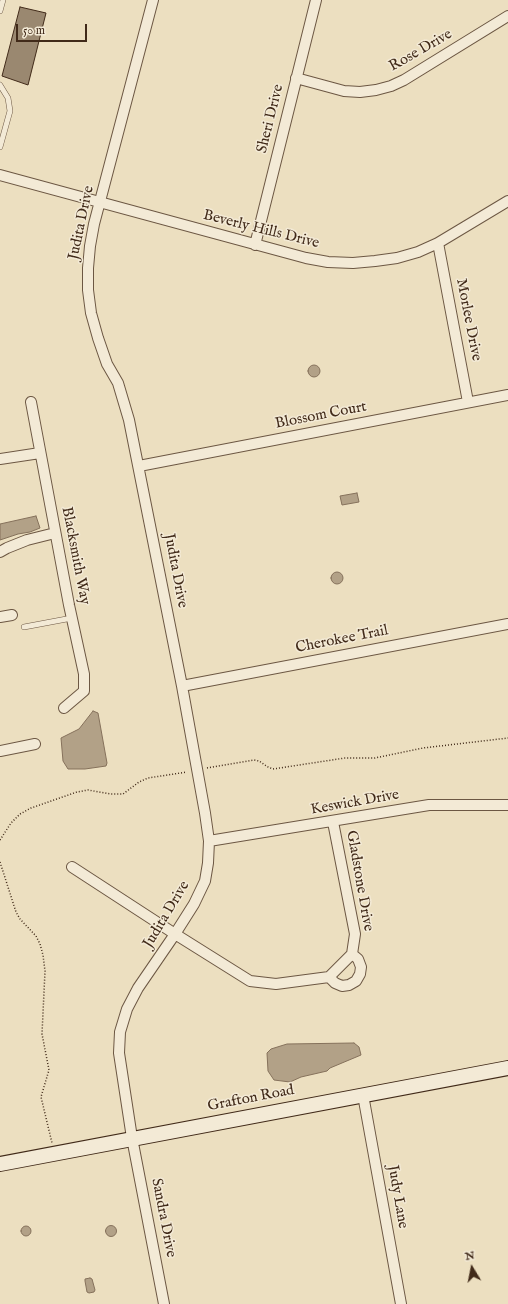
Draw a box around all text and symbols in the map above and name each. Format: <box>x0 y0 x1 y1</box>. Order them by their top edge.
scale bar <box>18 16 89 42</box>
text: 50 m <box>23 23 45 38</box>
street label: Rose Drive <box>386 26 456 76</box>
street label: Sheri Drive <box>254 83 288 155</box>
street label: Judita Drive <box>65 184 99 262</box>
street label: Beverly Hills Drive <box>201 207 321 253</box>
street label: Morlee Drive <box>451 277 485 363</box>
street label: Blossom Court <box>274 398 368 434</box>
street label: Blacksmith Way <box>57 506 93 606</box>
street label: Judita Drive <box>159 532 191 610</box>
street label: Cherokee Trail <box>294 622 390 658</box>
street label: Keswick Drive <box>309 786 401 820</box>
street label: Gladstone Drive <box>341 829 377 933</box>
street label: Judita Drive <box>140 878 194 952</box>
street label: Grafton Road <box>206 1082 296 1116</box>
street label: Judy Lane <box>383 1164 411 1230</box>
street label: Sandra Drive <box>146 1177 180 1259</box>
north arrow <box>452 1248 492 1288</box>
text: N <box>464 1248 476 1264</box>

